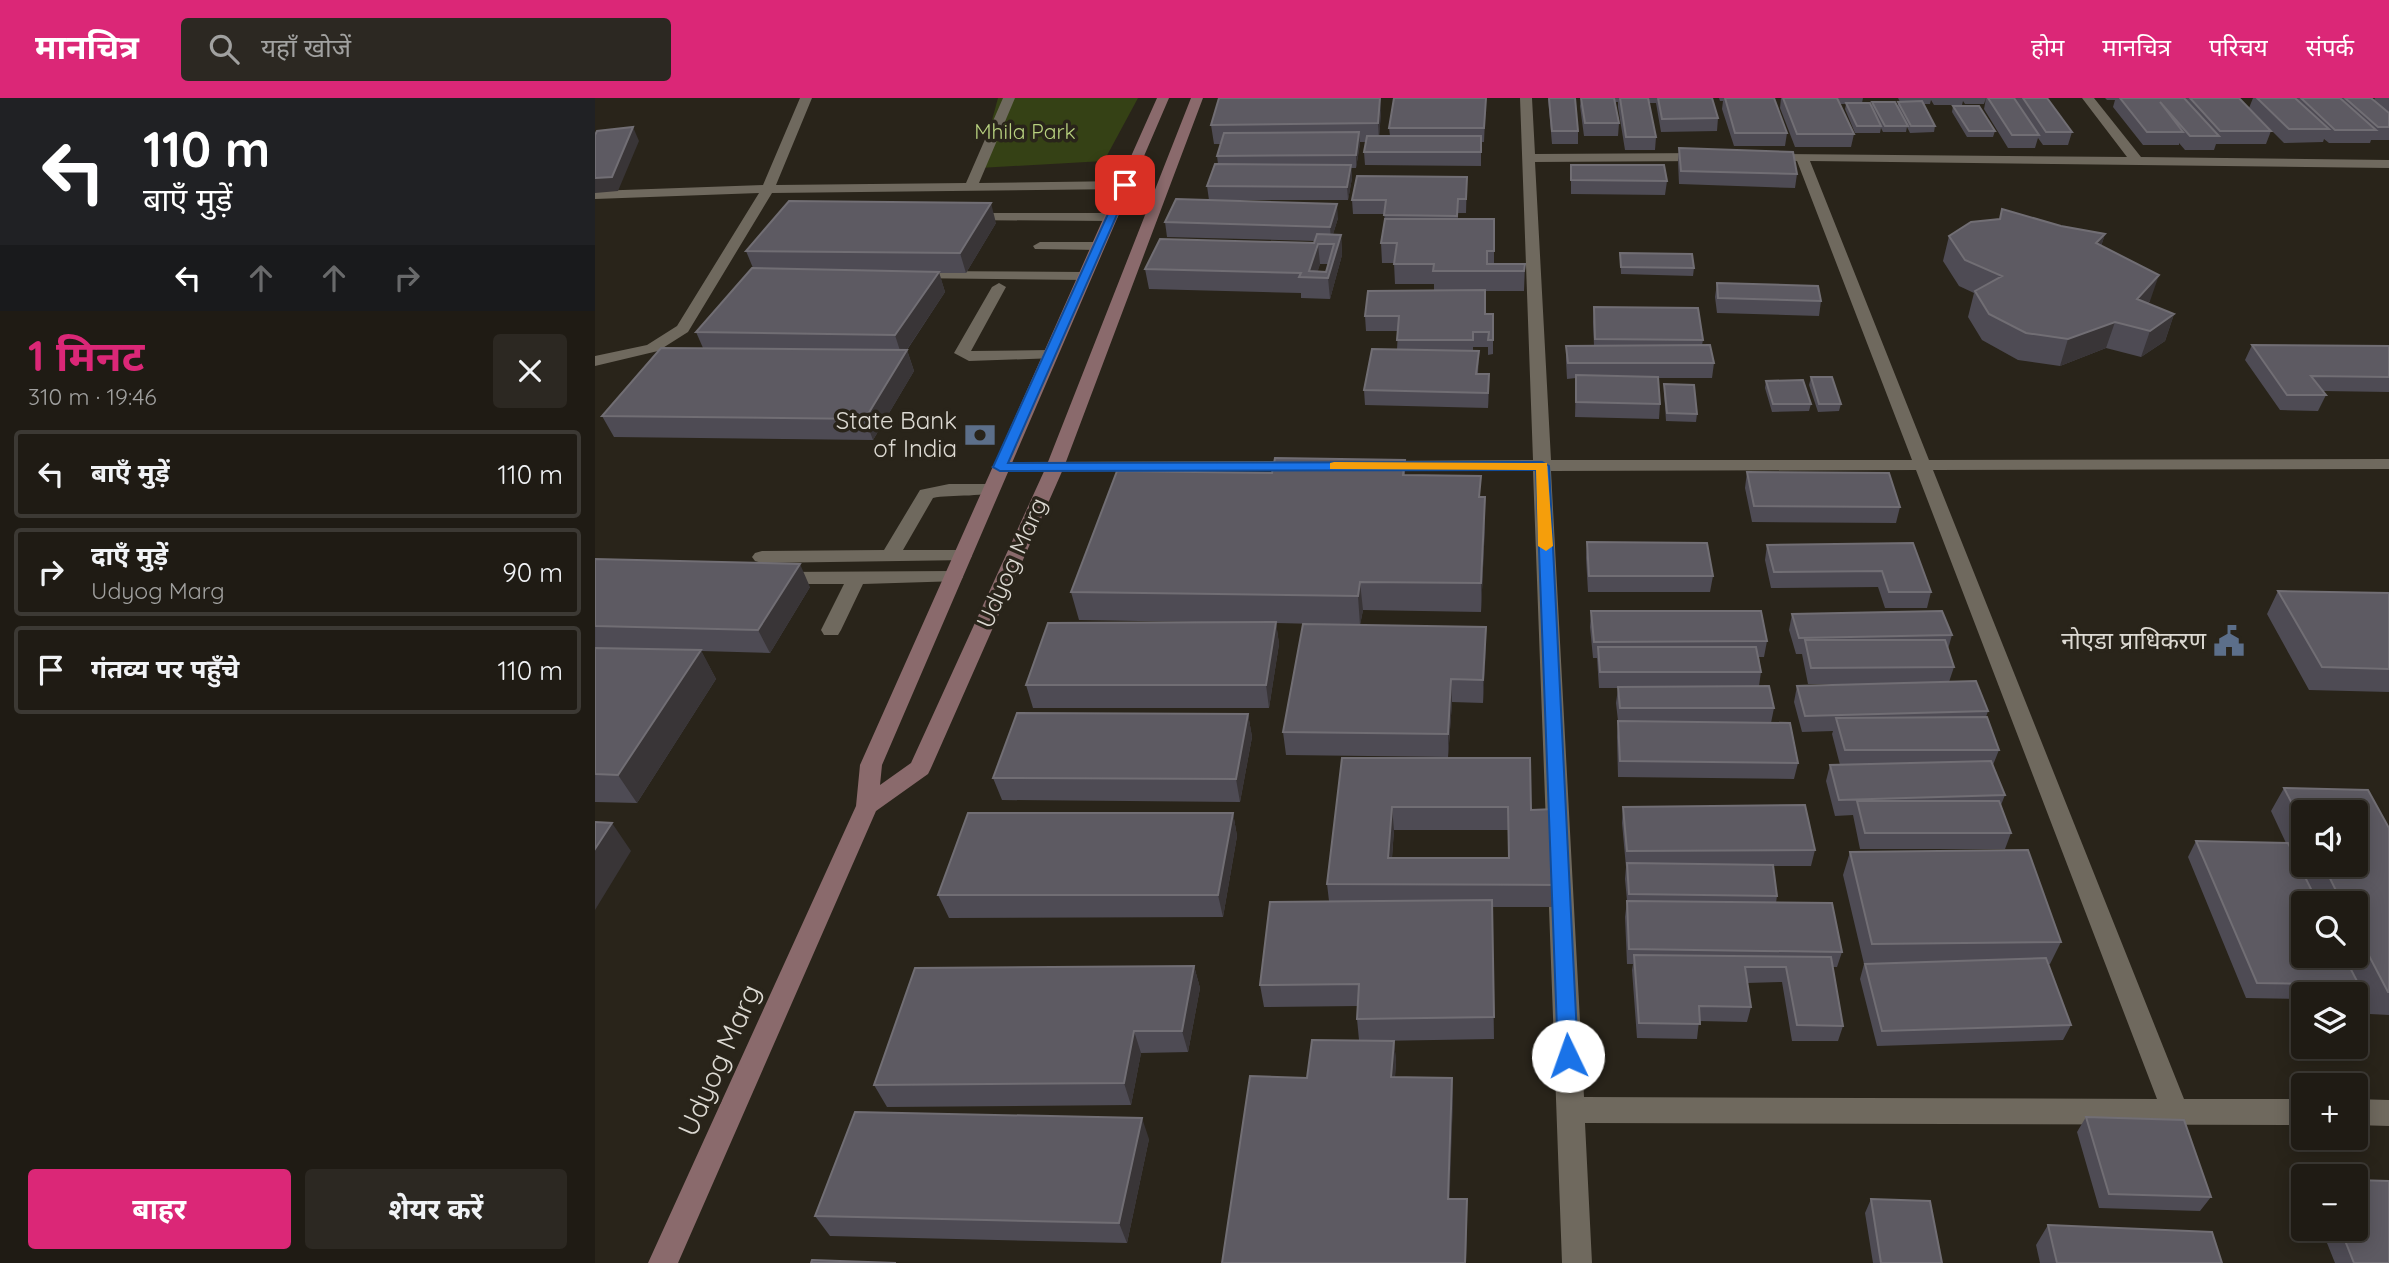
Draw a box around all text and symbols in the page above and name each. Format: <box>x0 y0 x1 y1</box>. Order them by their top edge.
search box <box>181 18 671 81</box>
text: मानचित्र <box>35 26 139 67</box>
icon: search <box>205 30 243 68</box>
text: यहाँ खोजें <box>261 31 351 64</box>
text: होम <box>2031 32 2064 62</box>
text: मानचित्र <box>2102 32 2171 62</box>
text: परिचय <box>2209 32 2268 62</box>
text: संपर्क <box>2306 32 2354 62</box>
text: 110 m <box>143 118 270 179</box>
park label: Mhila Park <box>974 118 1076 144</box>
icon: left <box>28 126 119 217</box>
pin <box>1095 155 1155 215</box>
icon: arrive <box>1106 166 1144 204</box>
text: बाएँ मुड़ें <box>143 179 232 219</box>
icon: left <box>169 259 207 297</box>
icon: ahead <box>242 259 280 297</box>
icon: ahead <box>315 259 353 297</box>
icon: right <box>388 259 426 297</box>
text: 1 मिनट <box>28 329 144 382</box>
button: close <box>493 334 567 408</box>
text: 310 m · 19:46 <box>28 382 157 411</box>
place label: State Bank of India <box>836 405 957 463</box>
bank icon: State Bank of India <box>963 418 997 452</box>
icon: left <box>32 455 70 493</box>
text: बाएँ मुड़ें <box>91 456 170 489</box>
text: 110 m <box>497 458 563 491</box>
street label: Udyog Marg <box>969 493 1053 632</box>
text: दाएँ मुड़ें <box>91 539 168 572</box>
icon: right <box>32 553 70 591</box>
text: 90 m <box>502 556 563 589</box>
text: Udyog Marg <box>91 576 225 605</box>
public building icon: नोएडा प्राधिकरण <box>2212 624 2246 658</box>
place label: नोएडा प्राधिकरण <box>2061 625 2207 655</box>
icon: arrive <box>32 651 70 689</box>
text: गंतव्य पर पहुँचे <box>91 652 239 685</box>
text: 110 m <box>497 654 563 687</box>
map controls <box>2291 800 2368 1241</box>
button: sound <box>2291 800 2368 877</box>
button: search <box>2291 891 2368 968</box>
street label: Udyog Marg <box>669 978 768 1141</box>
button: layers <box>2291 982 2368 1059</box>
position arrow <box>1531 1019 1605 1093</box>
button: + <box>2291 1073 2368 1150</box>
button: − <box>2291 1164 2368 1241</box>
button: बाहर <box>28 1169 291 1249</box>
button: शेयर करें <box>305 1169 567 1249</box>

